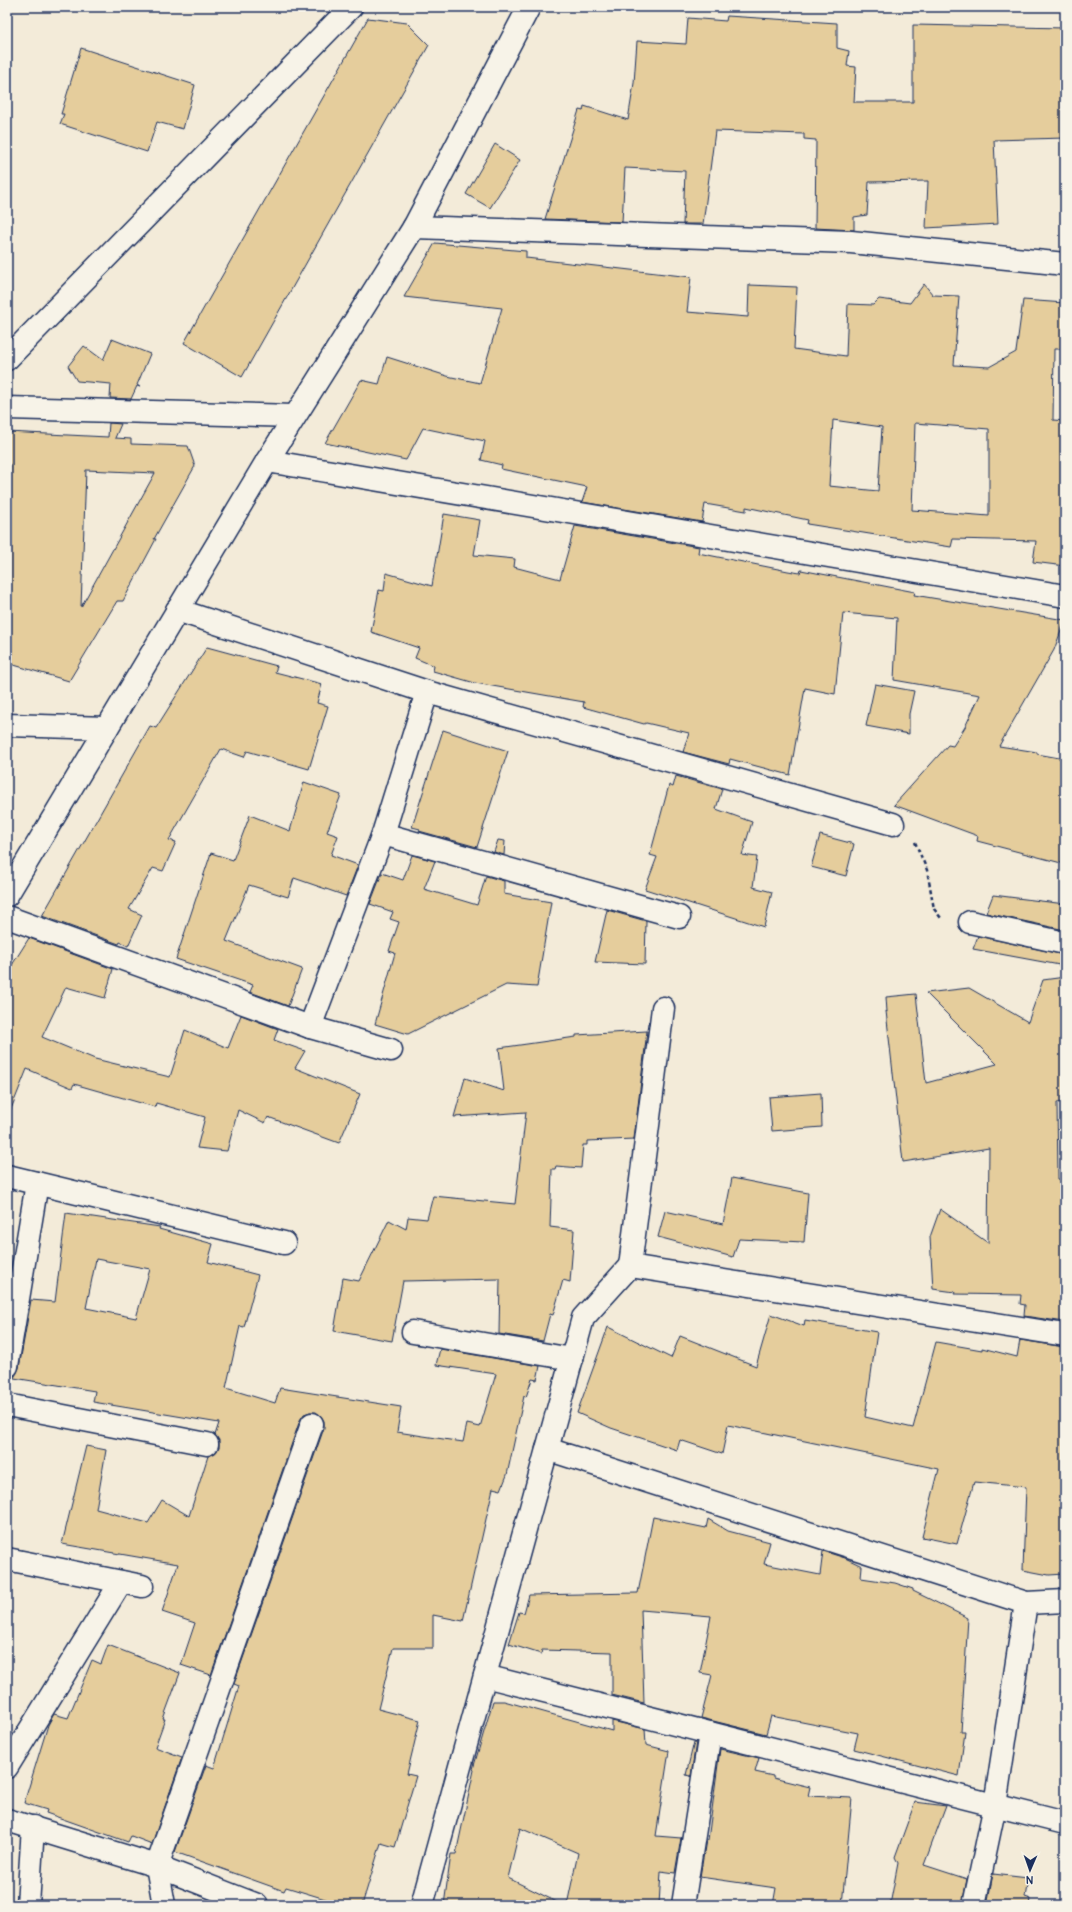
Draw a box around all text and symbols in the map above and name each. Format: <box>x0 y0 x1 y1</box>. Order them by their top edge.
north arrow <box>1010 1850 1050 1890</box>
text: N <box>1025 1873 1034 1886</box>

